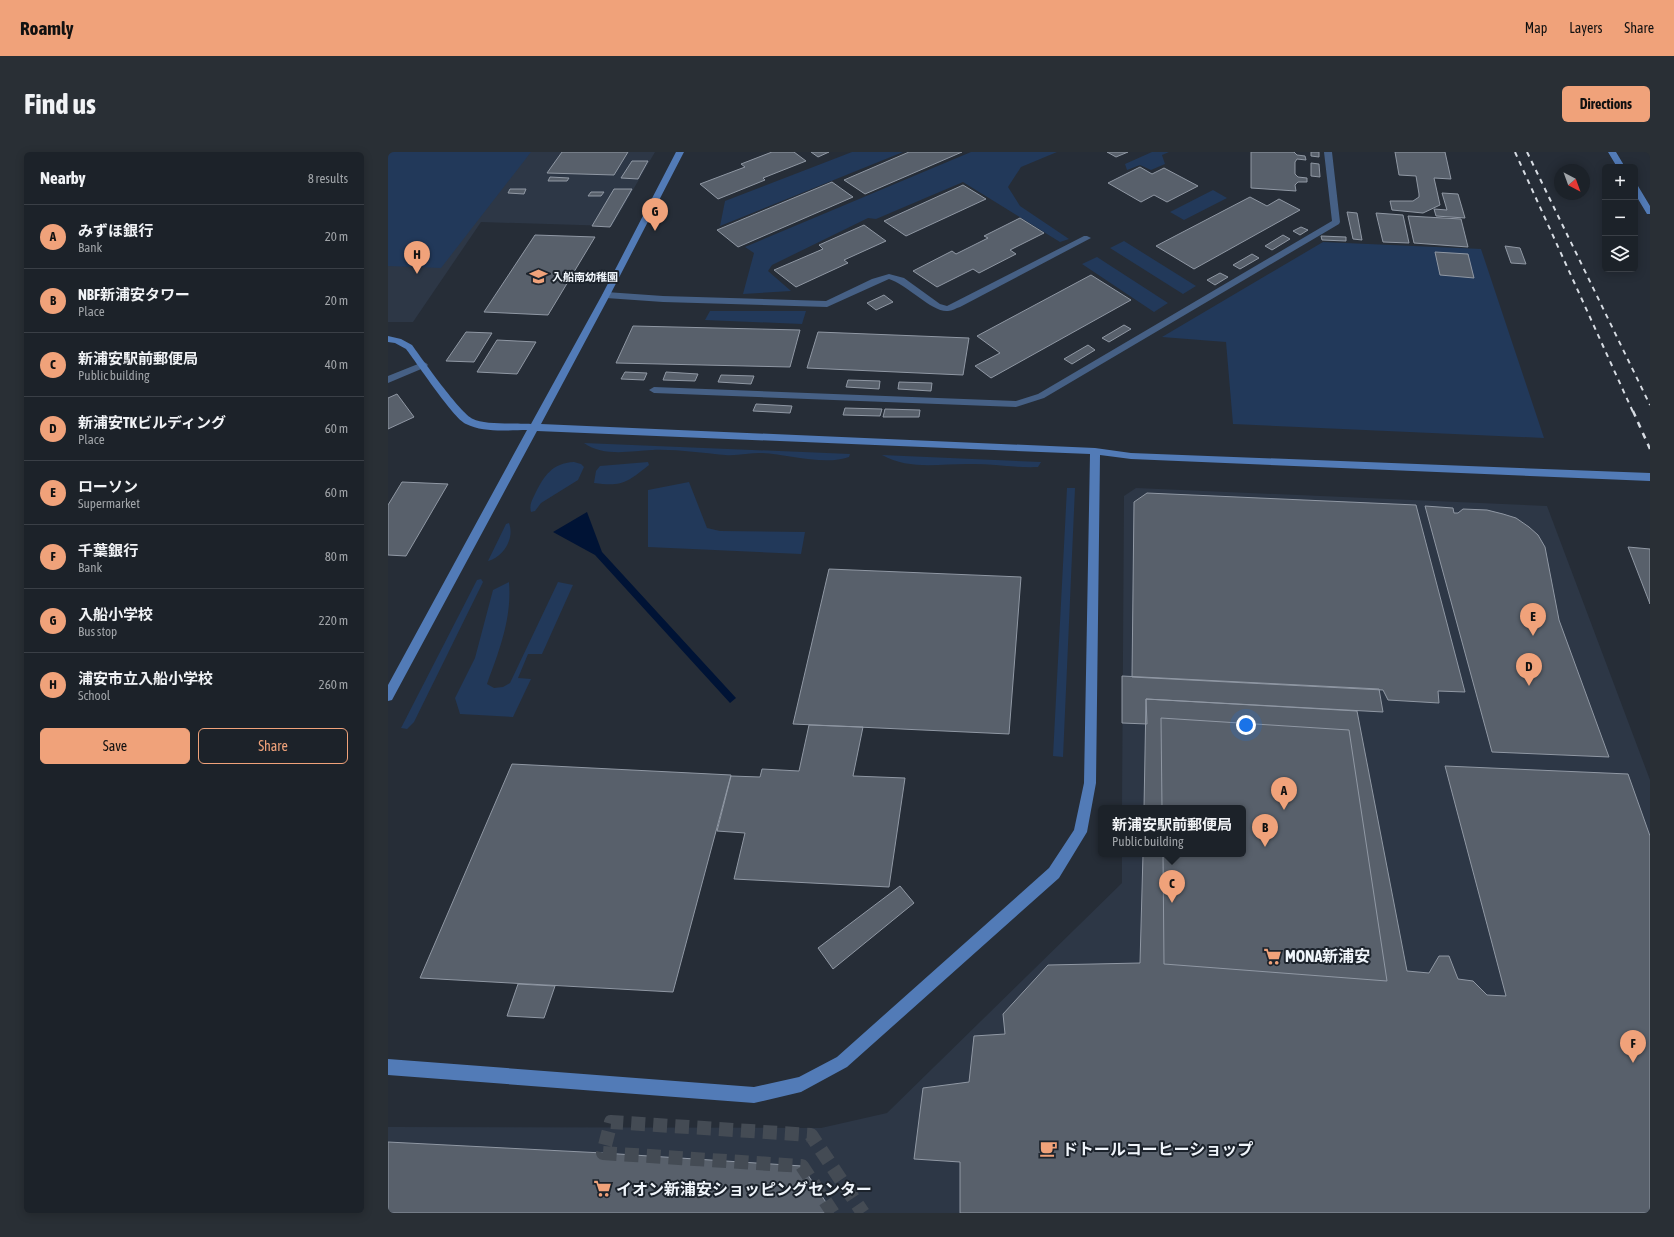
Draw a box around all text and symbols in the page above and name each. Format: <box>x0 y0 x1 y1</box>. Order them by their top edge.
text: Roamly <box>20 17 74 39</box>
text: Map <box>1525 20 1547 36</box>
text: Layers <box>1569 20 1602 36</box>
text: Share <box>1624 20 1654 36</box>
button: Directions <box>1562 86 1650 122</box>
text: Find us <box>24 88 96 120</box>
north arrow <box>1554 164 1590 200</box>
map controls <box>1602 164 1638 272</box>
button: + <box>1602 164 1638 200</box>
text: Nearby <box>40 168 86 188</box>
text: 8 results <box>308 171 348 186</box>
pin: G <box>642 198 668 231</box>
button: − <box>1602 200 1638 236</box>
text: みずほ銀行 <box>78 222 153 239</box>
text: A <box>50 229 56 244</box>
text: 20 m <box>325 229 348 244</box>
button: layers <box>1602 236 1638 272</box>
text: Bank <box>78 240 102 255</box>
pin: H <box>404 241 430 274</box>
school or university icon: 入船南幼稚園 <box>529 267 549 287</box>
place label: 入船南幼稚園 <box>552 271 618 283</box>
text: NBF新浦安タワー <box>78 286 190 303</box>
text: B <box>50 293 56 308</box>
text: 20 m <box>325 293 348 308</box>
text: Place <box>78 304 105 319</box>
text: 新浦安駅前郵便局 <box>78 350 198 367</box>
text: C <box>50 357 56 372</box>
text: 40 m <box>325 357 348 372</box>
text: Public building <box>78 368 150 383</box>
text: 新浦安TKビルディング <box>78 414 226 431</box>
text: D <box>49 421 57 436</box>
text: 60 m <box>325 421 348 436</box>
text: Place <box>78 432 105 447</box>
text: ローソン <box>78 478 138 495</box>
text: E <box>50 485 56 500</box>
text: 60 m <box>325 485 348 500</box>
text: Supermarket <box>78 496 140 511</box>
text: 千葉銀行 <box>78 542 138 559</box>
text: F <box>50 549 56 564</box>
text: 80 m <box>325 549 348 564</box>
text: Bank <box>78 560 102 575</box>
pin: E <box>1520 603 1546 636</box>
text: 入船小学校 <box>78 606 153 623</box>
text: G <box>50 613 56 628</box>
text: 220 m <box>319 613 348 628</box>
text: Bus stop <box>78 624 117 639</box>
pin: D <box>1516 653 1542 686</box>
text: 浦安市立入船小学校 <box>78 670 213 687</box>
text: H <box>49 677 57 692</box>
text: 260 m <box>319 677 348 692</box>
text: School <box>78 688 110 703</box>
your location <box>1236 715 1256 735</box>
button: Save <box>40 728 190 764</box>
button: Share <box>198 728 348 764</box>
pin: A <box>1271 777 1297 810</box>
popup <box>1098 805 1246 857</box>
pin: B <box>1252 814 1278 847</box>
text: 新浦安駅前郵便局 <box>1112 816 1232 833</box>
text: Public building <box>1112 834 1184 849</box>
pin: C <box>1159 870 1185 903</box>
supermarket icon: MONA新浦安 <box>1262 946 1282 966</box>
place label: MONA新浦安 <box>1285 947 1370 965</box>
pin: F <box>1620 1030 1646 1063</box>
cafe icon: ドトールコーヒーショップ <box>1039 1139 1059 1159</box>
place label: ドトールコーヒーショップ <box>1062 1140 1253 1158</box>
supermarket icon: イオン新浦安ショッピングセンター <box>593 1179 613 1199</box>
place label: イオン新浦安ショッピングセンター <box>616 1180 872 1198</box>

